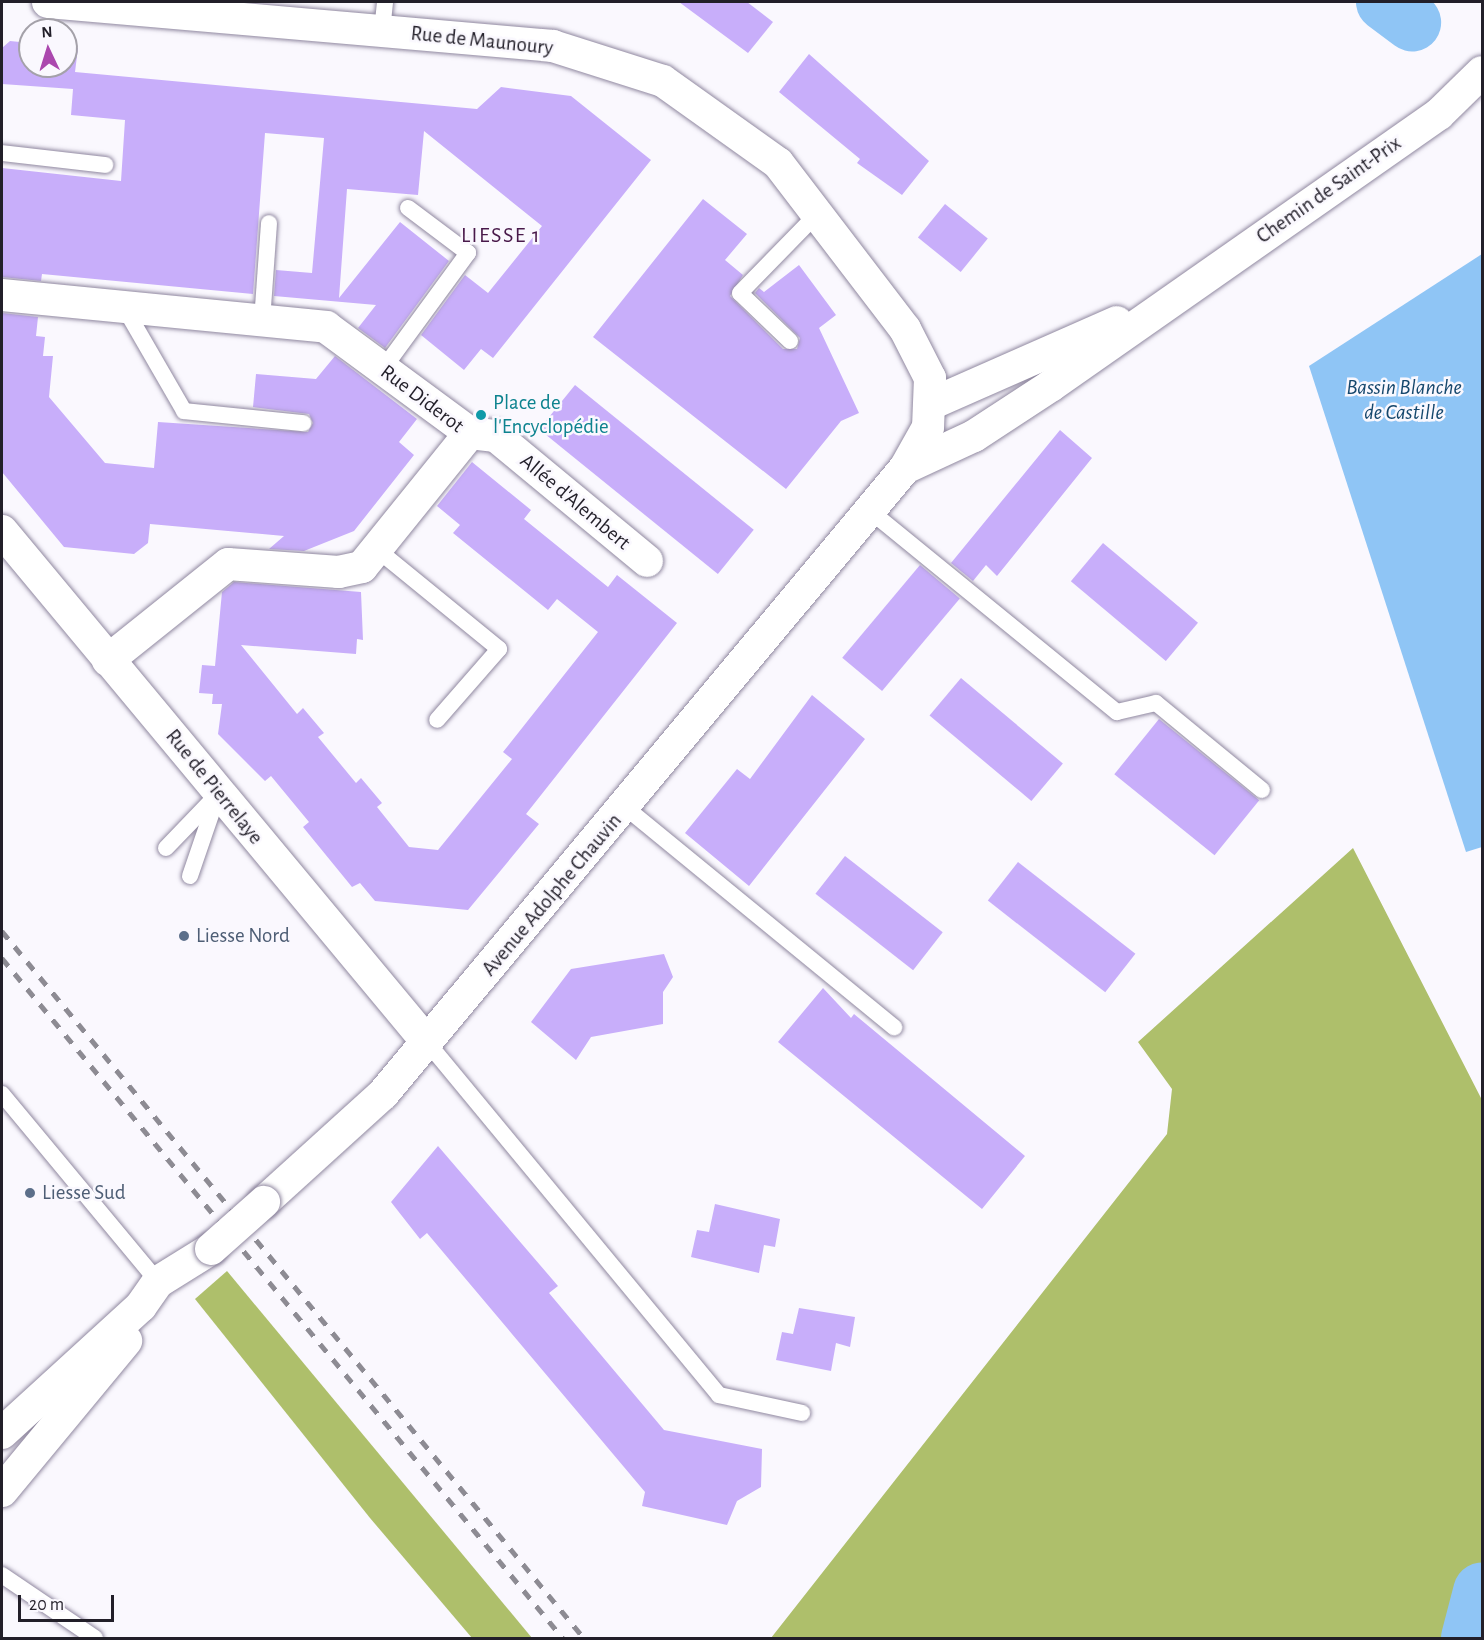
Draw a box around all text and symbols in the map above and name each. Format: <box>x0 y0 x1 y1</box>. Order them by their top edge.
north arrow <box>18 18 78 78</box>
street label: Rue de Maunoury <box>409 21 555 61</box>
text: N <box>41 24 53 40</box>
street label: Chemin de Saint-Prix <box>1252 131 1406 249</box>
district label: LIESSE 1 <box>461 223 541 249</box>
street label: Rue Diderot <box>375 359 469 439</box>
water label: Bassin Blanche de Castille <box>1346 374 1462 426</box>
place label: Place de l'Encyclopédie <box>493 390 609 440</box>
marker: Place de l'Encyclopédie <box>474 408 488 422</box>
street label: Allée d'Alembert <box>515 449 635 555</box>
street label: Rue de Pierrelaye <box>160 724 268 850</box>
street label: Avenue Adolphe Chauvin <box>477 809 627 981</box>
place label: Liesse Nord <box>196 923 290 949</box>
marker: Liesse Nord <box>177 929 191 943</box>
place label: Liesse Sud <box>42 1180 126 1206</box>
marker: Liesse Sud <box>23 1186 37 1200</box>
scale bar <box>21 1583 117 1621</box>
text: 20 m <box>29 1596 64 1614</box>

